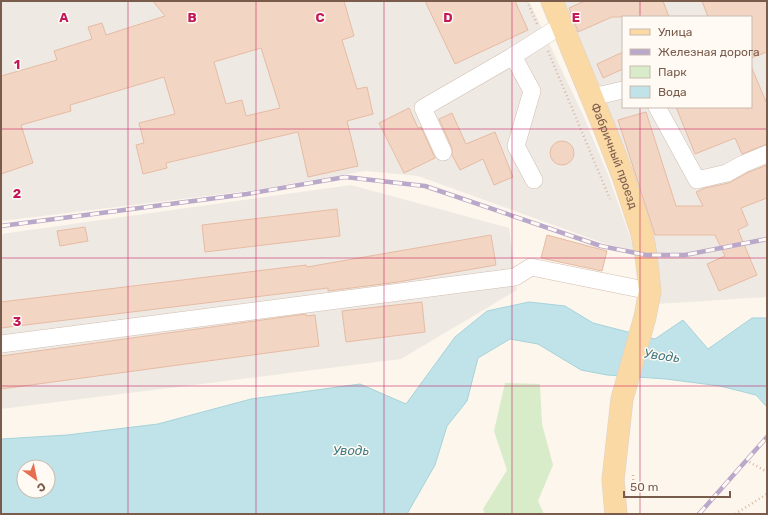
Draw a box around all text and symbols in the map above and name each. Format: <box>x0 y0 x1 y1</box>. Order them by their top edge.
text: A <box>59 10 69 25</box>
text: B <box>187 10 197 25</box>
text: C <box>315 10 325 25</box>
text: D <box>443 10 453 25</box>
text: E <box>572 10 580 25</box>
legend <box>622 16 752 108</box>
text: Улица <box>658 25 692 39</box>
text: Железная дорога <box>658 45 760 59</box>
text: 1 <box>14 57 20 72</box>
text: Парк <box>658 65 687 79</box>
text: Вода <box>658 85 687 99</box>
street label: Фабричный проезд <box>588 101 640 211</box>
text: 2 <box>13 186 21 201</box>
text: 3 <box>13 314 22 329</box>
water label: Уводь <box>643 346 681 365</box>
water label: Уводь <box>333 443 369 458</box>
north arrow <box>16 459 56 499</box>
scale bar <box>624 473 730 499</box>
text: С <box>34 479 48 495</box>
text: 50 m <box>630 480 658 494</box>

